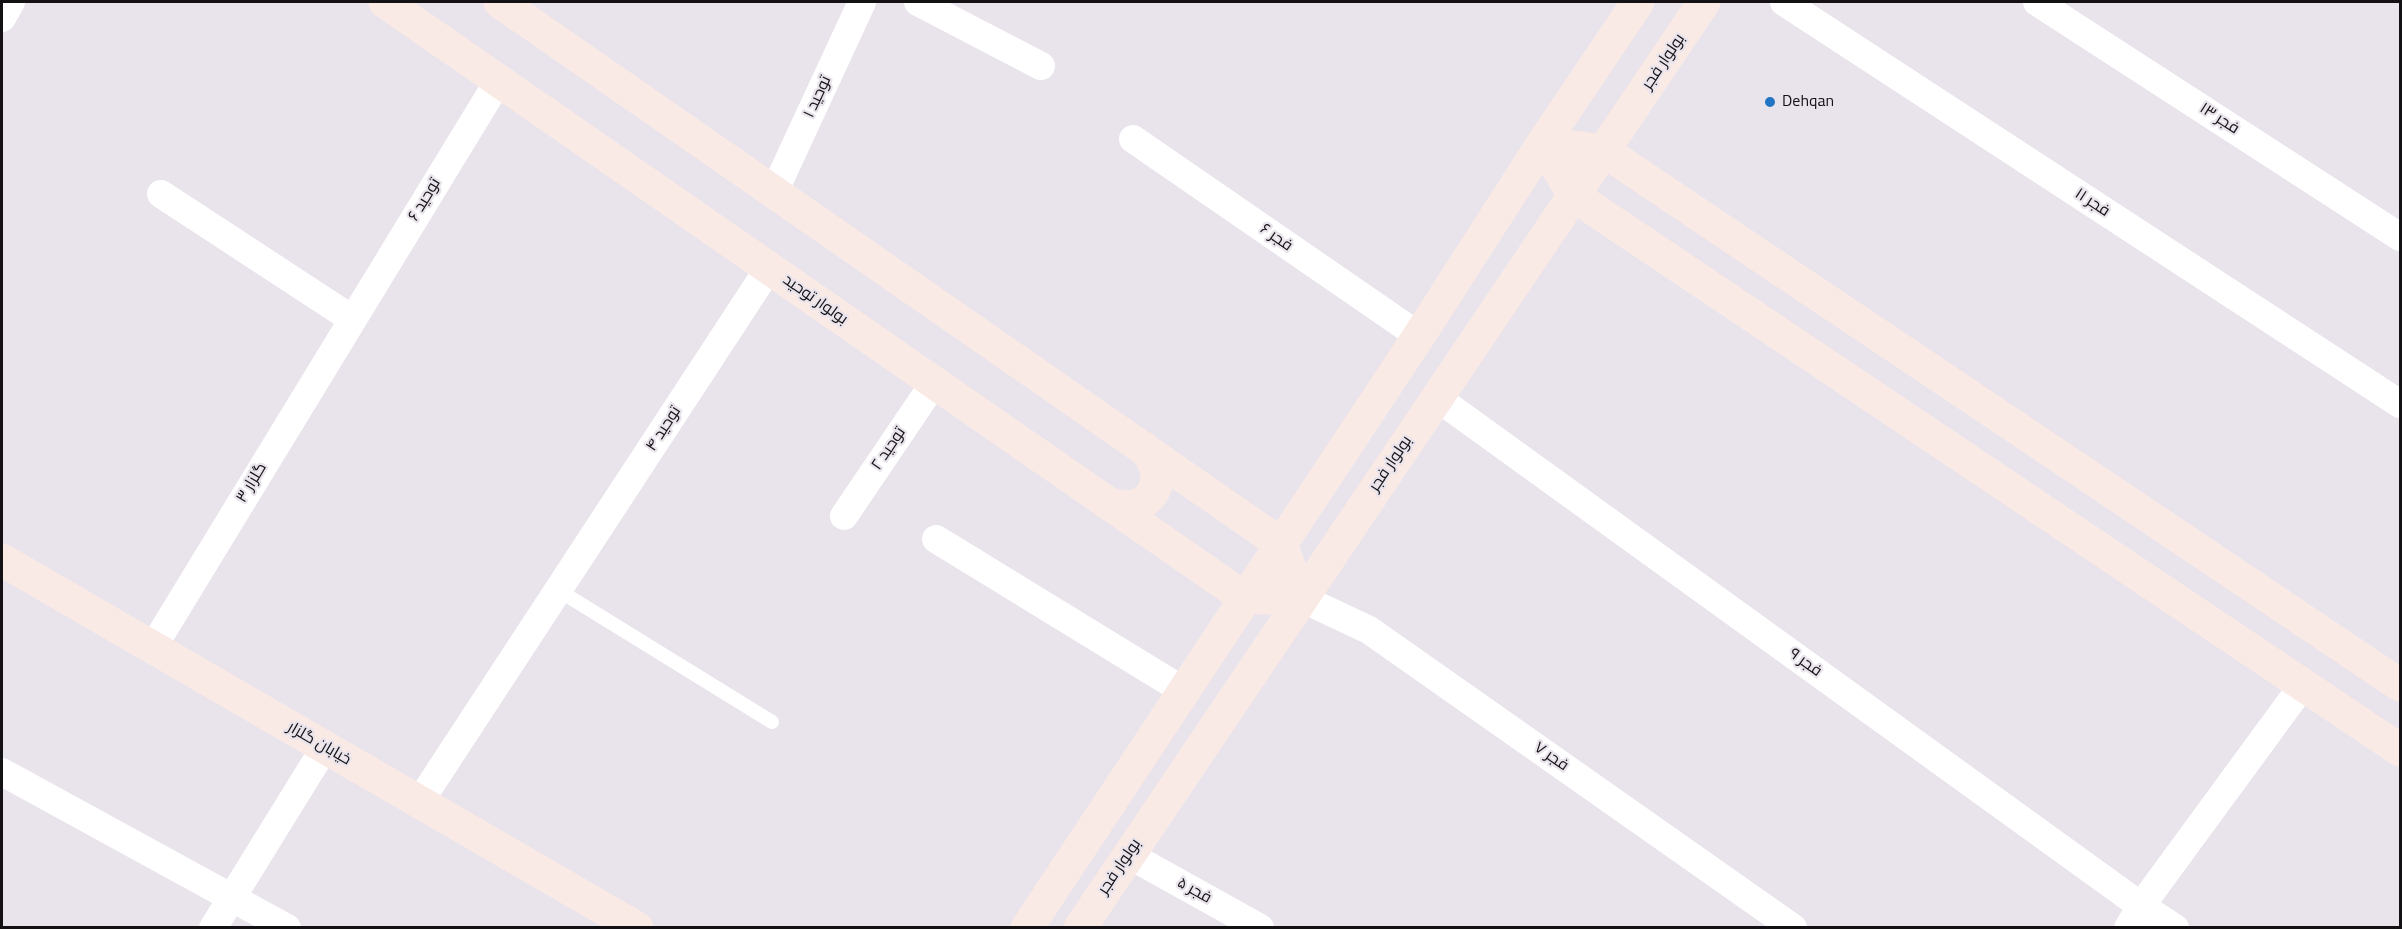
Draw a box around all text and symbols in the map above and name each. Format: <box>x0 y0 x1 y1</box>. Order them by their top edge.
street label: بولوار فجر <box>1638 30 1690 94</box>
street label: توحید ۱ <box>800 73 836 121</box>
place label: Dehqan <box>1782 92 1834 112</box>
marker: Dehqan <box>1763 95 1777 109</box>
street label: فجر ۱۳ <box>2196 99 2242 139</box>
street label: توحید ۶ <box>405 175 445 225</box>
street label: فجر ۱۱ <box>2071 185 2113 221</box>
street label: فجر ۶ <box>1256 220 1296 256</box>
street label: بولوار توحید <box>779 271 851 329</box>
street label: توحید ۴ <box>642 403 686 455</box>
street label: توحید ۲ <box>868 424 910 474</box>
street label: بولوار فجر <box>1365 432 1417 496</box>
street label: گلزار ۳ <box>233 459 271 507</box>
street label: فجر ۹ <box>1785 645 1825 681</box>
street label: خیابان گلزار <box>284 718 354 770</box>
street label: فجر ۷ <box>1530 738 1572 776</box>
street label: بولوار فجر <box>1094 835 1146 899</box>
street label: فجر ۵ <box>1173 874 1215 908</box>

